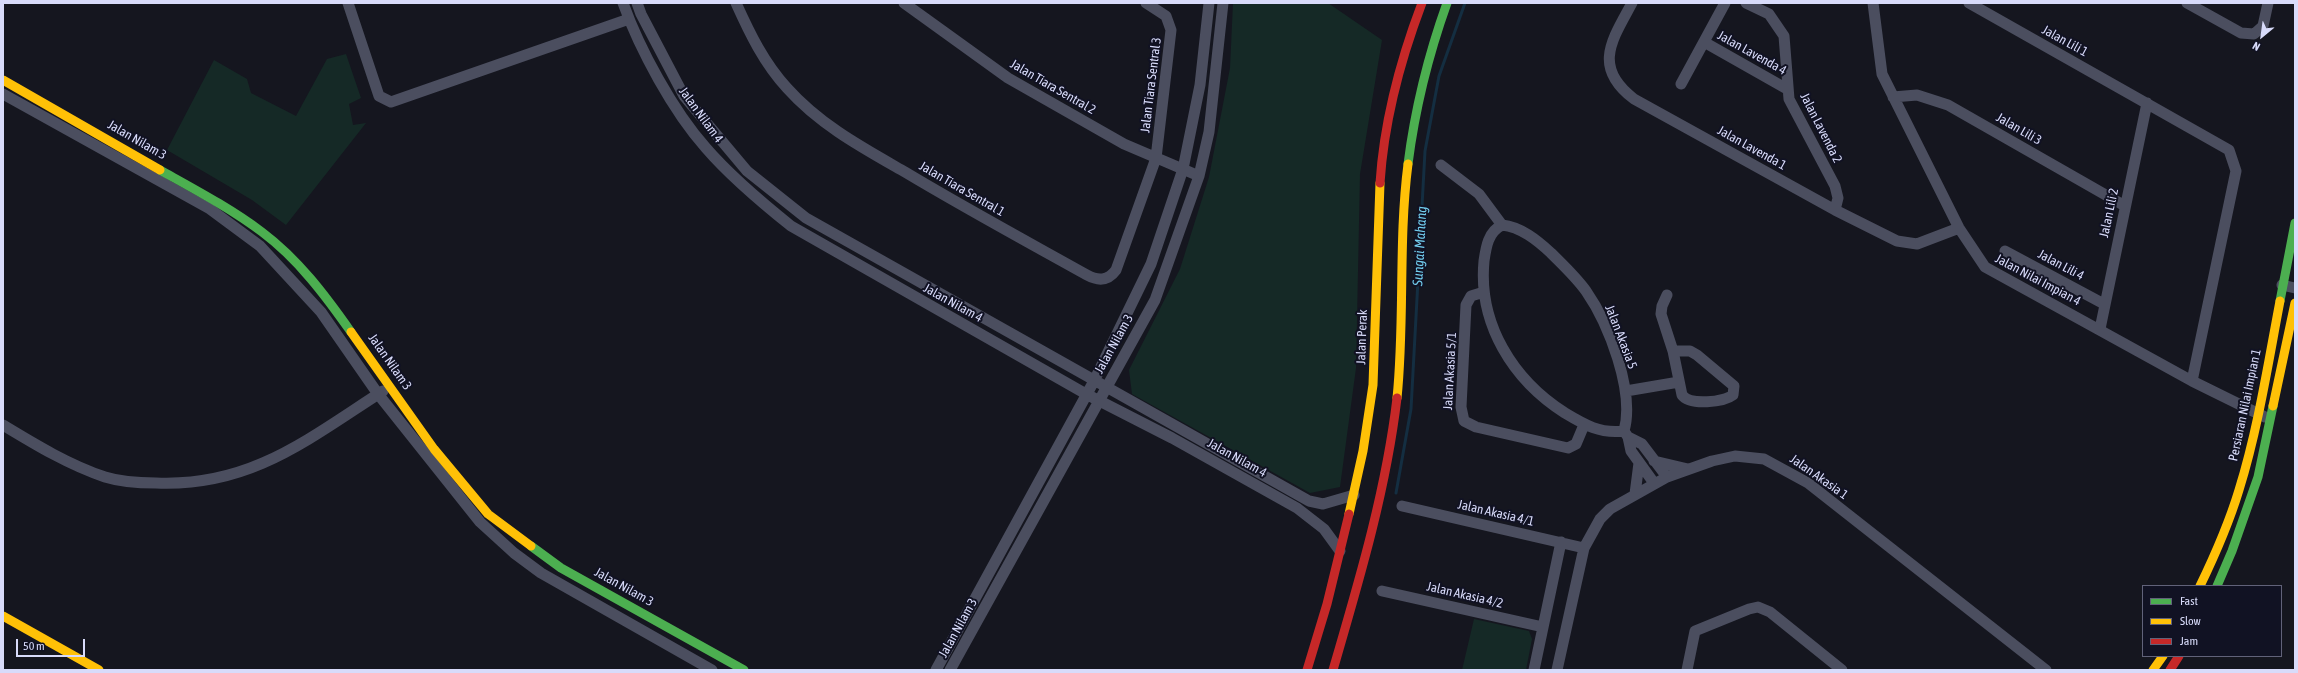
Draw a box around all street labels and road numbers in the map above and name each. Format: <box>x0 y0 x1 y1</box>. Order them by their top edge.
street label: Jalan Lili 1 <box>2039 22 2091 60</box>
street label: Jalan Lavenda 4 <box>1715 28 1789 78</box>
street label: Jalan Tiara Sentral 3 <box>1137 36 1165 134</box>
street label: Jalan Tiara Sentral 2 <box>1008 56 1098 118</box>
street label: Jalan Nilam 4 <box>676 84 726 146</box>
street label: Jalan Lavenda 2 <box>1797 90 1845 166</box>
street label: Jalan Lili 3 <box>1993 110 2045 148</box>
street label: Jalan Nilam 3 <box>105 117 169 163</box>
street label: Jalan Lavenda 1 <box>1715 123 1789 173</box>
street label: Jalan Tiara Sentral 1 <box>917 158 1007 220</box>
street label: Jalan Lili 2 <box>2096 187 2122 239</box>
street label: Jalan Lili 4 <box>2035 246 2087 284</box>
street label: Jalan Nilai Impian 4 <box>1992 251 2084 309</box>
street label: Jalan Nilam 4 <box>921 280 985 326</box>
street label: Jalan Akasia 5 <box>1602 303 1640 371</box>
street label: Jalan Perak <box>1353 309 1371 365</box>
street label: Jalan Nilam 3 <box>1091 312 1137 376</box>
street label: Jalan Nilam 3 <box>365 331 415 393</box>
street label: Jalan Akasia 5/1 <box>1440 332 1460 410</box>
street label: Persiaran Nilai Impian 1 <box>2225 347 2265 463</box>
street label: Jalan Nilam 4 <box>1205 435 1269 481</box>
street label: Jalan Akasia 1 <box>1787 451 1851 503</box>
street label: Jalan Akasia 4/1 <box>1456 497 1536 529</box>
street label: Jalan Nilam 3 <box>592 564 656 610</box>
street label: Jalan Akasia 4/2 <box>1425 579 1505 611</box>
street label: Jalan Nilam 3 <box>935 596 981 660</box>

